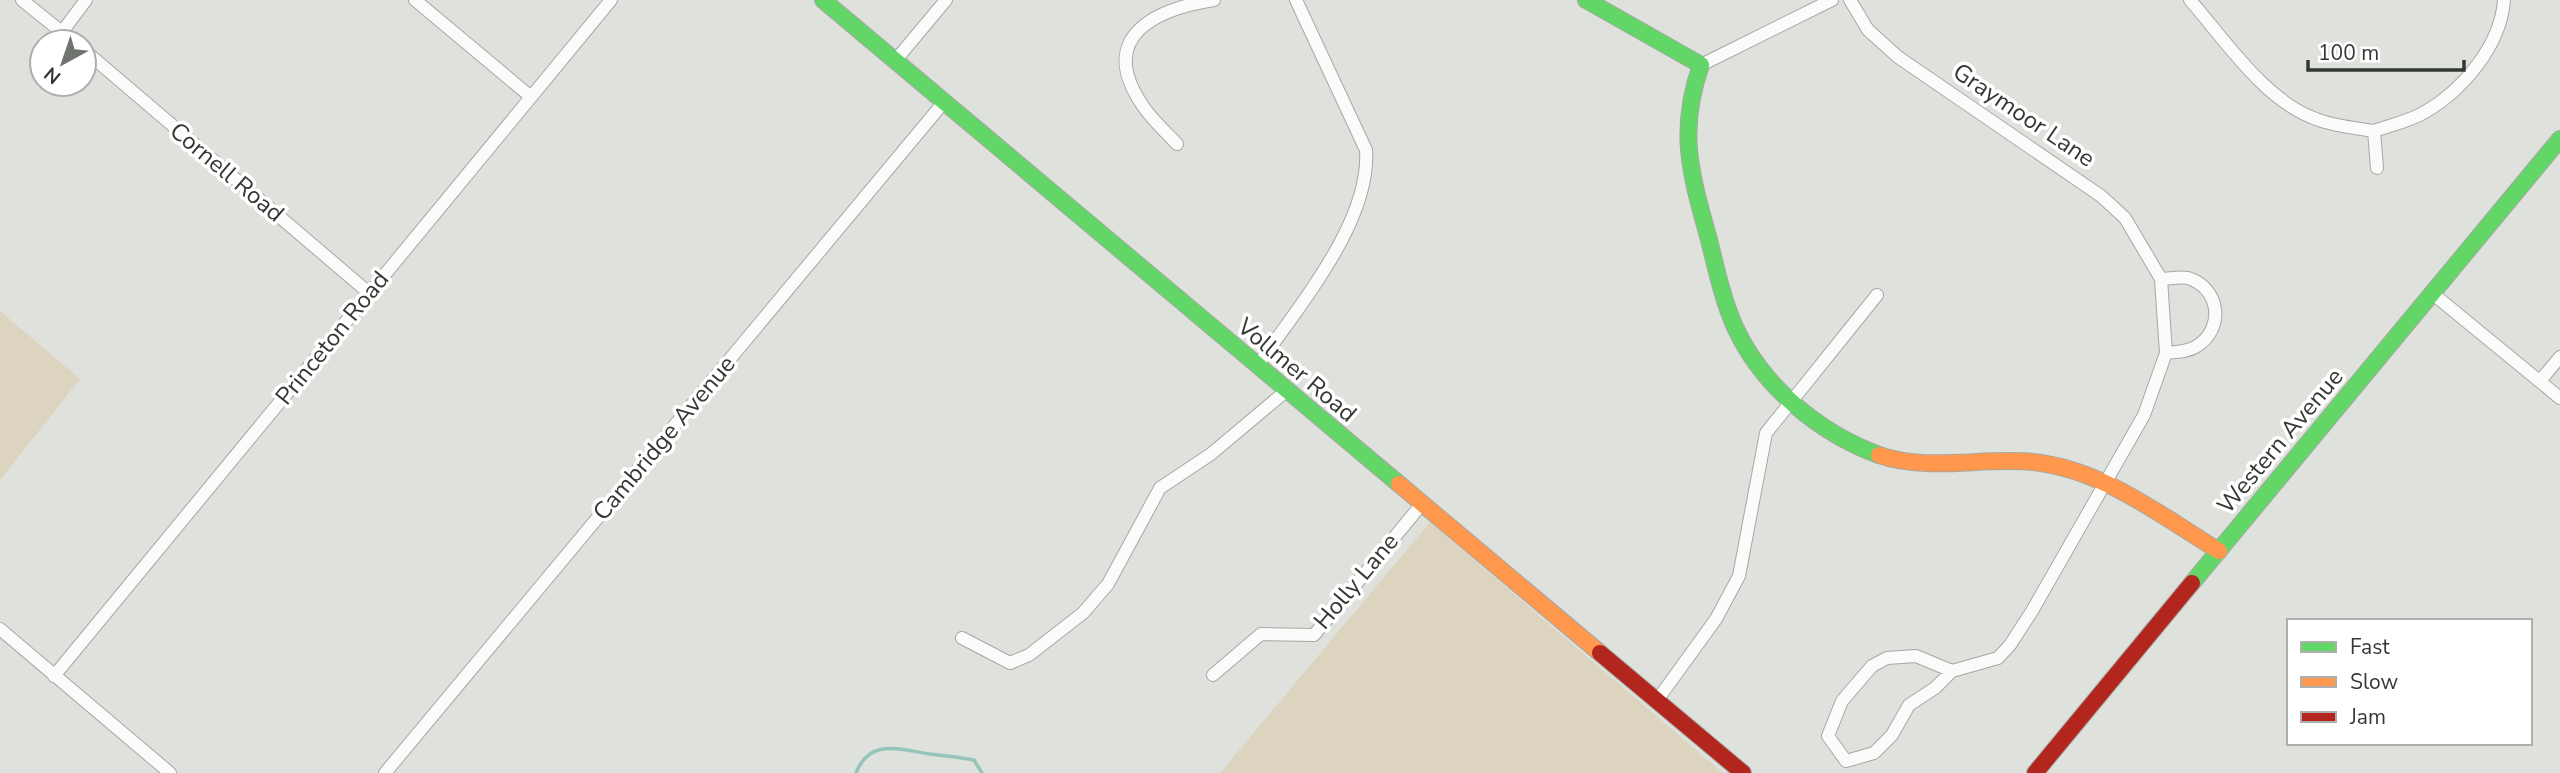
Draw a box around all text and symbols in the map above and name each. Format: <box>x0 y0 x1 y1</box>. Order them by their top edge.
north arrow <box>28 28 98 98</box>
scale bar <box>2308 28 2464 72</box>
text: 100 m <box>2318 39 2379 67</box>
street label: Graymoor Lane <box>1947 56 2101 174</box>
text: N <box>39 61 67 90</box>
street label: Cornell Road <box>163 115 291 229</box>
street label: Princeton Road <box>268 264 396 412</box>
street label: Vollmer Road <box>1230 310 1363 429</box>
street label: Cambridge Avenue <box>586 349 742 527</box>
street label: Western Avenue <box>2210 362 2350 520</box>
street label: Holly Lane <box>1306 526 1406 636</box>
legend <box>2287 619 2532 745</box>
text: Fast <box>2350 633 2390 661</box>
text: Slow <box>2350 668 2399 696</box>
text: Jam <box>2349 703 2386 731</box>

